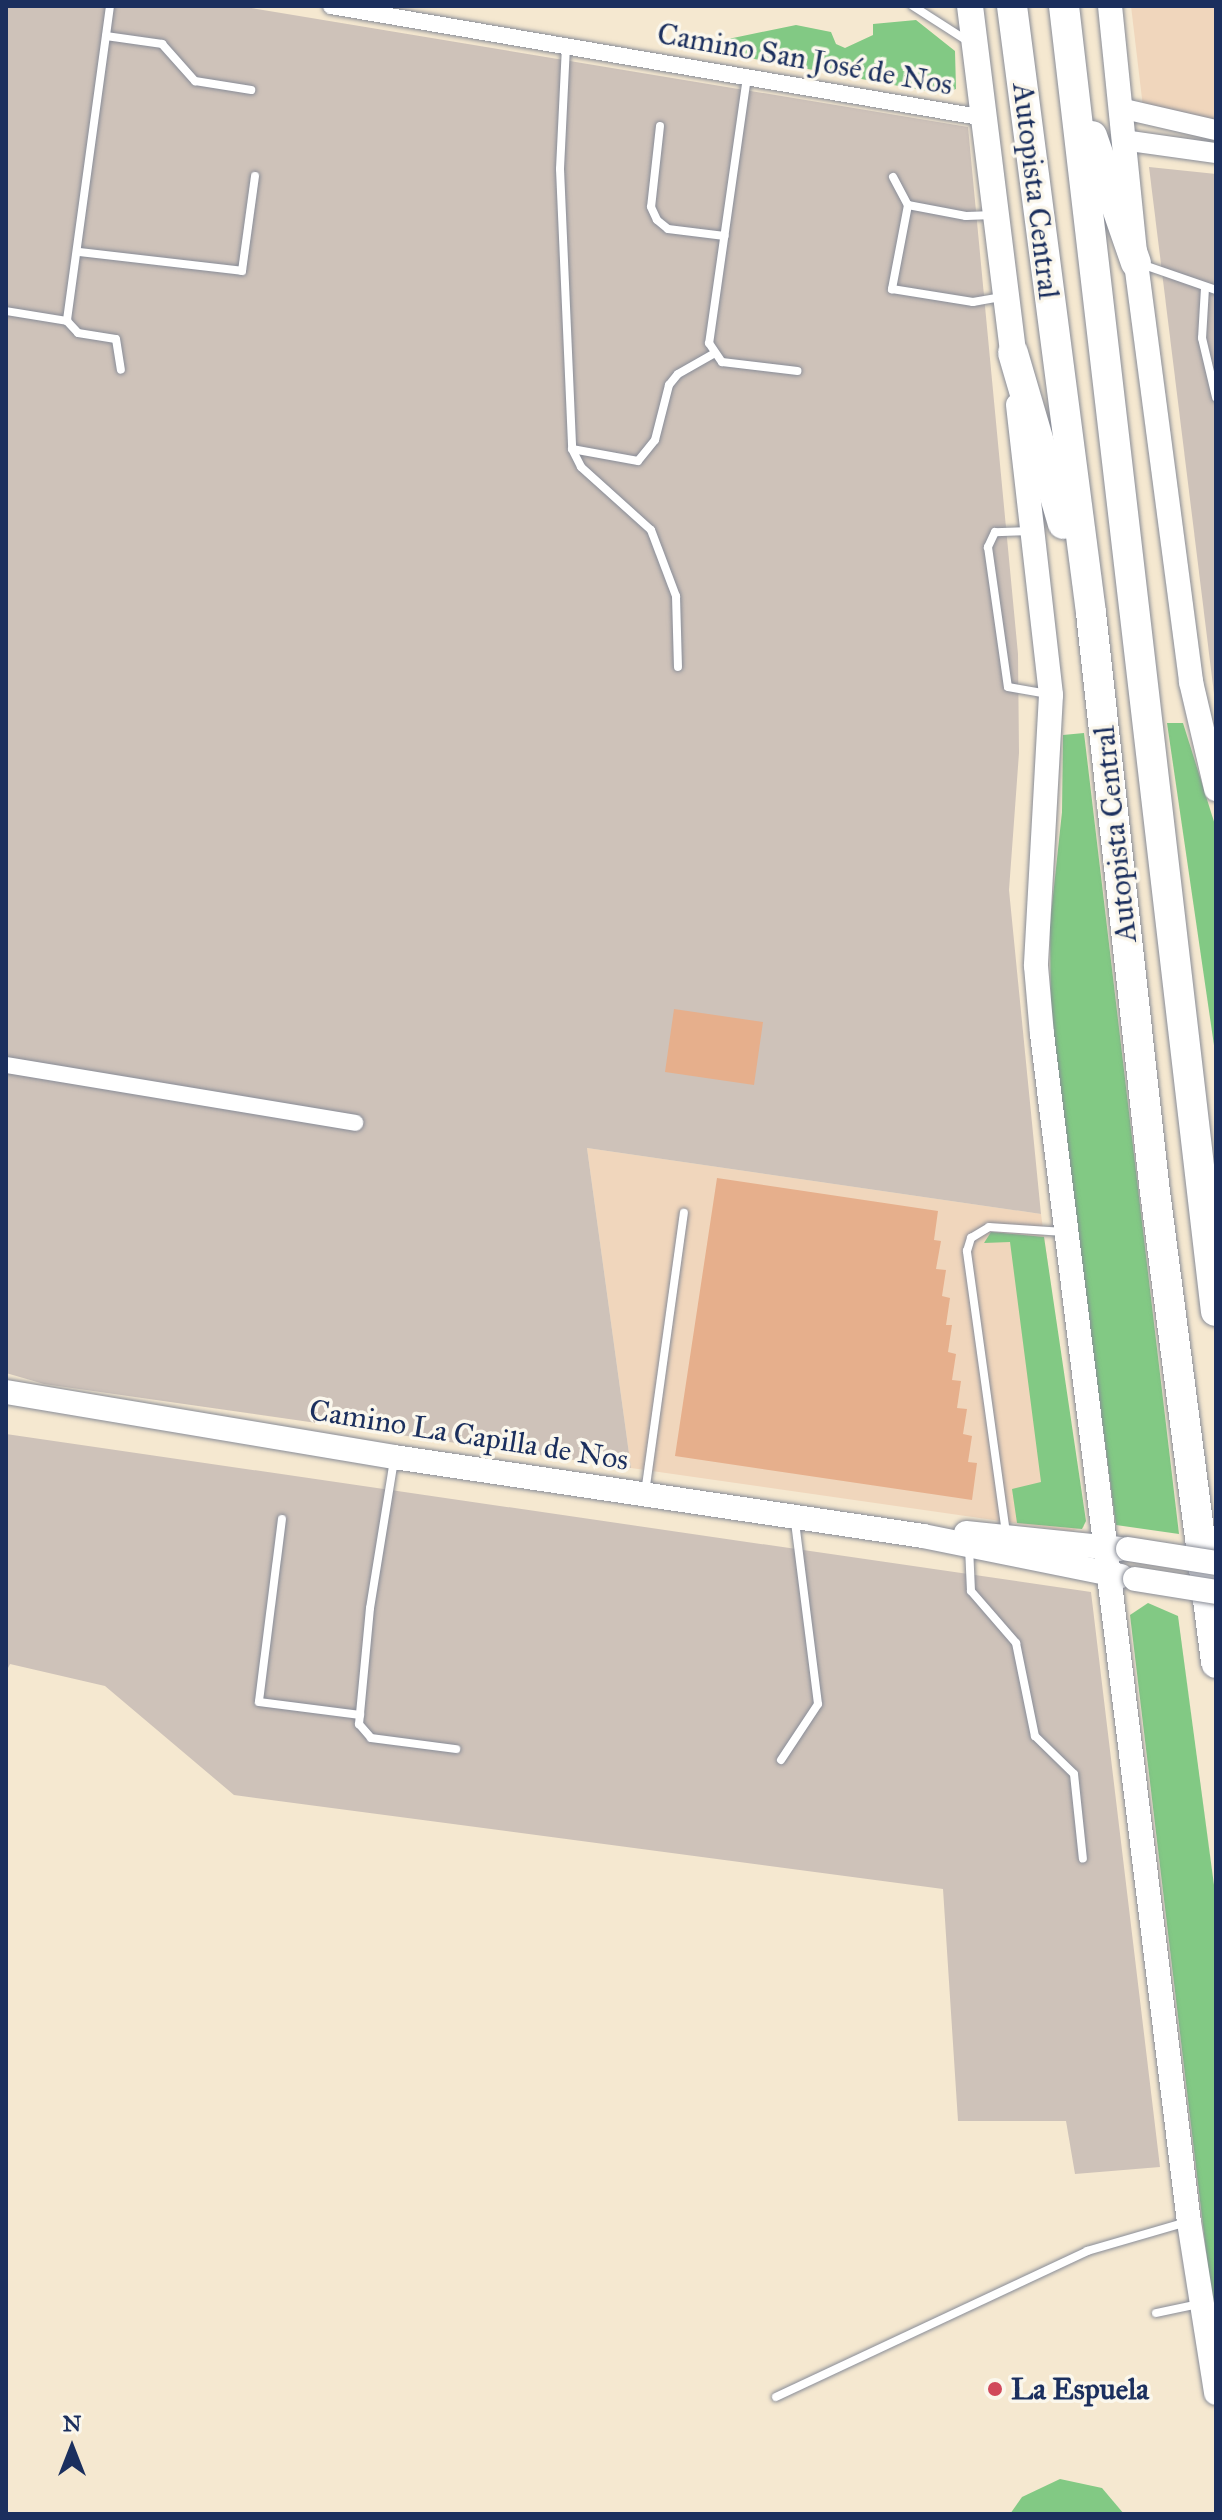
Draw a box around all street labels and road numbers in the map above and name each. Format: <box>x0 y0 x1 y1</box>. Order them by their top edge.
street label: Camino San José de Nos <box>655 15 955 103</box>
street label: Autopista Central <box>1005 81 1067 301</box>
street label: Autopista Central <box>1086 724 1144 944</box>
street label: Camino La Capilla de Nos <box>307 1392 631 1478</box>

